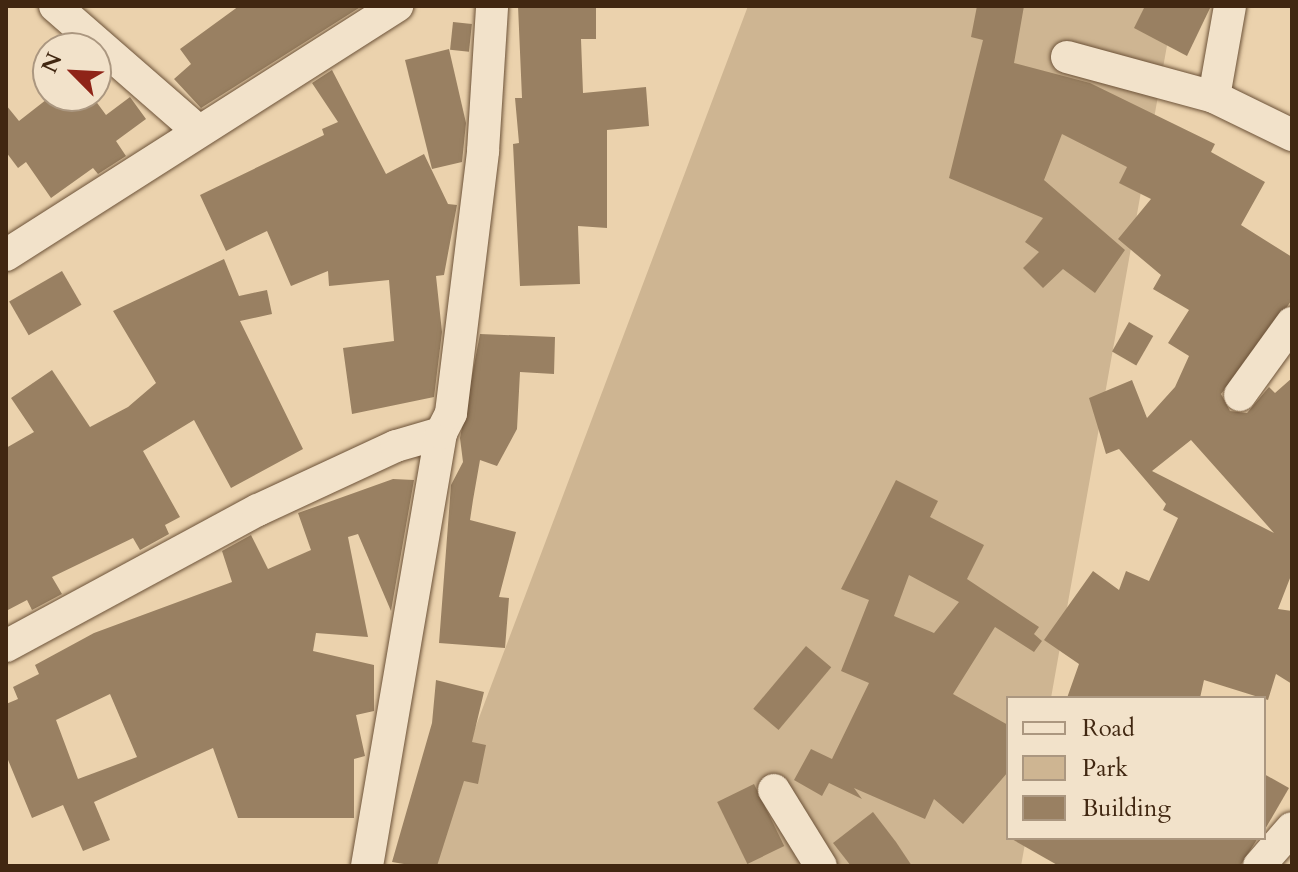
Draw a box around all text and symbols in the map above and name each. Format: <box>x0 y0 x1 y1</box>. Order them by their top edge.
north arrow <box>32 32 112 112</box>
text: N <box>34 48 69 78</box>
legend <box>1006 696 1266 840</box>
text: Road <box>1082 712 1135 745</box>
text: Park <box>1082 752 1128 785</box>
text: Building <box>1082 792 1171 825</box>

